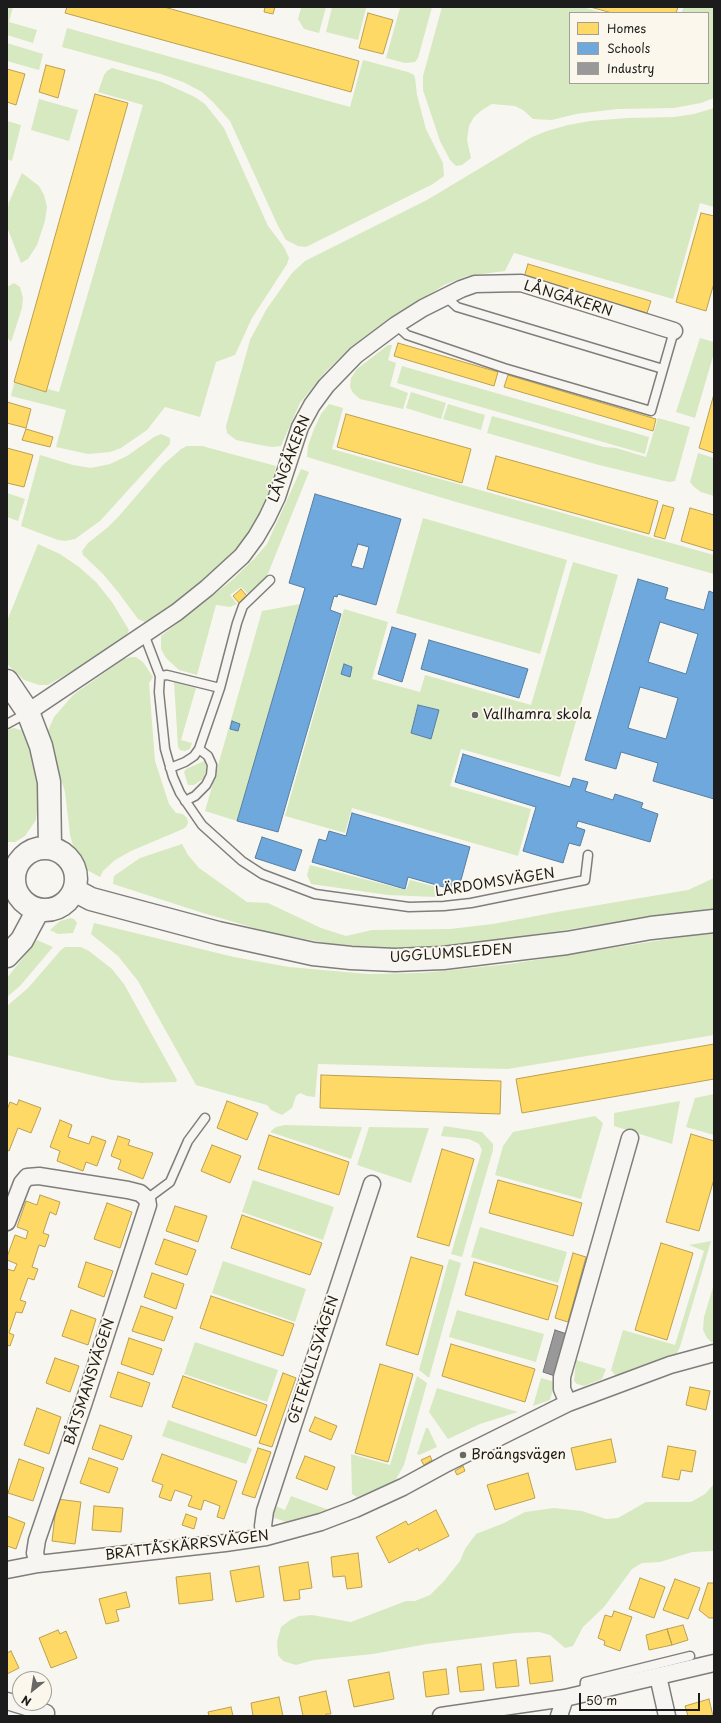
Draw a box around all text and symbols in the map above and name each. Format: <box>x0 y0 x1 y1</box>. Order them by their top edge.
legend <box>569 12 709 84</box>
text: Homes <box>607 19 646 37</box>
text: Schools <box>607 39 650 57</box>
text: Industry <box>607 59 654 77</box>
street label: LÅNGÅKERN <box>522 278 614 320</box>
street label: LÅNGÅKERN <box>266 413 314 505</box>
place label: Vallhamra skola <box>483 707 591 723</box>
marker: Vallhamra skola <box>470 710 480 720</box>
street label: LÄRDOMSVÄGEN <box>434 865 556 901</box>
street label: UGGLUMSLEDEN <box>389 941 513 967</box>
street label: GETEKULLSVÄGEN <box>285 1294 343 1426</box>
street label: BÅTSMANSVÄGEN <box>62 1316 118 1448</box>
place label: Broängsvägen <box>471 1447 566 1463</box>
marker: Broängsvägen <box>458 1450 468 1460</box>
street label: BRATTÅSKÄRRSVÄGEN <box>104 1528 270 1564</box>
north arrow <box>12 1671 52 1711</box>
scale bar <box>581 1685 702 1711</box>
text: N <box>18 1691 34 1711</box>
text: 50 m <box>586 1691 617 1709</box>

